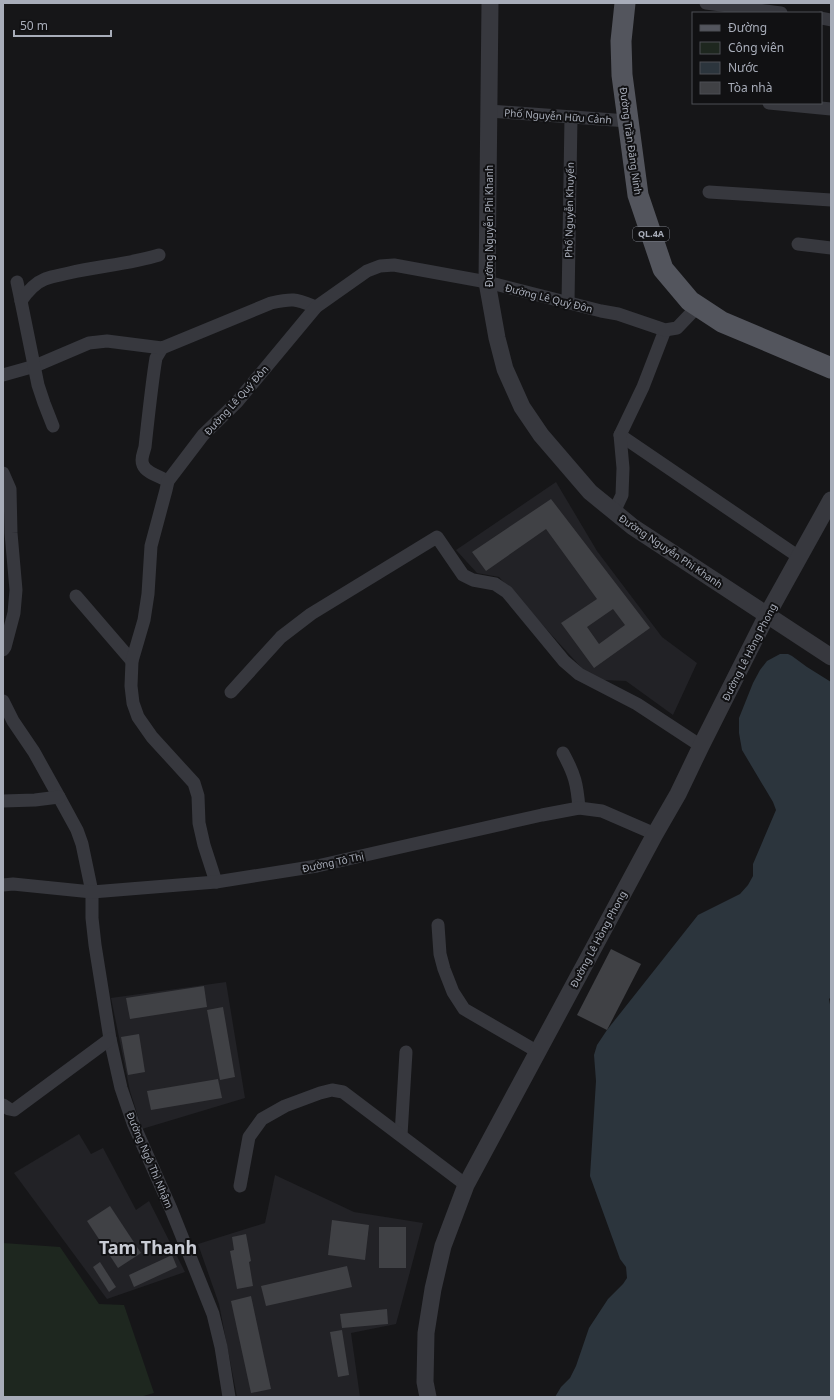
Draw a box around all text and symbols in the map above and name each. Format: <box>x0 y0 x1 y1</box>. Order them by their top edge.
scale bar <box>14 12 111 38</box>
legend <box>692 12 822 104</box>
text: 50 m <box>20 17 48 34</box>
text: Đường <box>728 19 767 36</box>
text: Công viên <box>728 39 784 56</box>
text: Nước <box>728 59 759 76</box>
text: Tòa nhà <box>728 79 773 96</box>
street label: Đường Trần Đăng Ninh <box>616 86 646 196</box>
street label: Phố Nguyễn Hữu Cảnh <box>504 105 612 127</box>
street label: Phố Nguyễn Khuyến <box>561 162 577 258</box>
street label: Đường Nguyễn Phi Khanh <box>482 165 496 287</box>
road number: QL.4A <box>633 227 669 241</box>
street label: Đường Lê Quý Đôn <box>504 280 594 316</box>
street label: Đường Lê Quý Đôn <box>201 362 271 438</box>
street label: Đường Nguyễn Phi Khanh <box>616 511 726 591</box>
street label: Đường Lê Hồng Phong <box>718 601 780 703</box>
street label: Đường Tô Thị <box>301 849 365 875</box>
street label: Đường Lê Hồng Phong <box>567 888 629 990</box>
street label: Đường Ngô Thì Nhậm <box>123 1110 177 1210</box>
district label: Tam Thanh <box>99 1235 197 1259</box>

